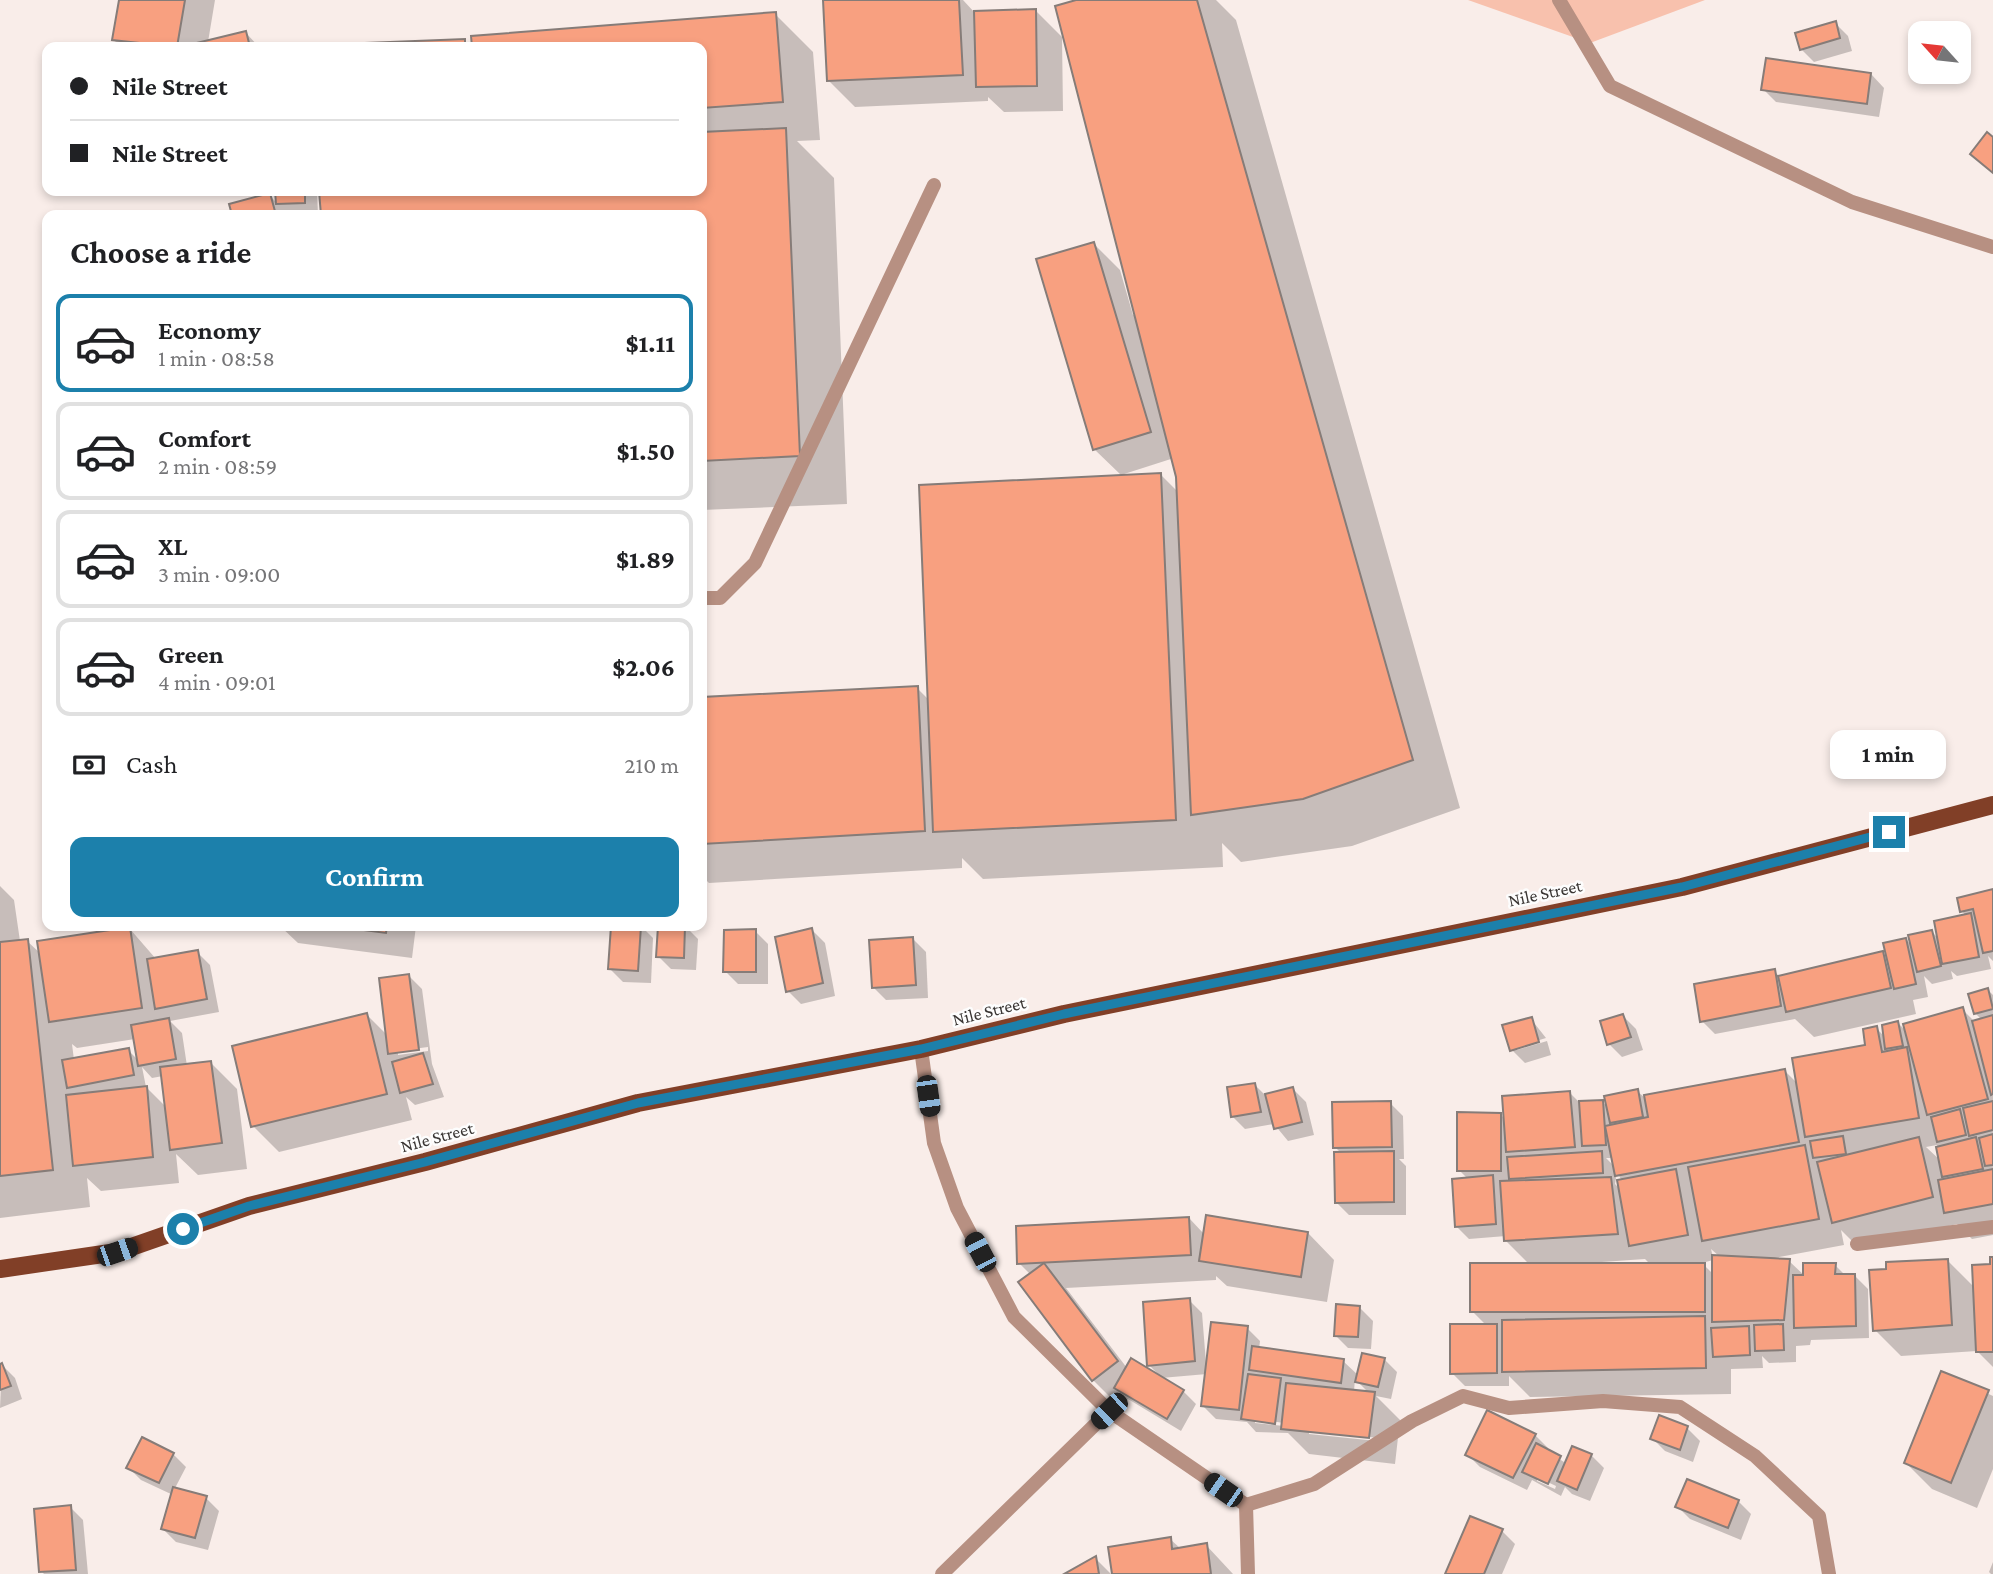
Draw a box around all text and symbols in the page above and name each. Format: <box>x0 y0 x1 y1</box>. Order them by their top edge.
north arrow <box>1908 21 1970 84</box>
map controls <box>1908 21 1971 84</box>
text: Nile Street <box>112 72 228 101</box>
text: Nile Street <box>112 139 228 168</box>
text: Choose a ride <box>70 234 251 270</box>
icon: car <box>74 312 137 375</box>
text: Economy <box>158 316 261 345</box>
text: $1.11 <box>626 329 675 358</box>
text: 1 min · 08:58 <box>158 345 275 371</box>
icon: car <box>74 420 137 483</box>
text: Comfort <box>158 424 251 453</box>
text: $1.50 <box>617 437 675 466</box>
text: 2 min · 08:59 <box>158 453 277 479</box>
icon: car <box>74 528 137 591</box>
text: XL <box>158 532 187 561</box>
text: $1.89 <box>616 545 675 574</box>
text: 3 min · 09:00 <box>158 561 280 587</box>
icon: car <box>74 636 137 699</box>
text: Green <box>158 640 224 669</box>
text: $2.06 <box>612 653 675 682</box>
text: 4 min · 09:01 <box>158 669 276 695</box>
callout: 1 min <box>1831 730 1947 780</box>
text: 1 min <box>1862 741 1914 767</box>
icon: cash <box>70 746 108 784</box>
text: Cash <box>126 750 177 779</box>
text: 210 m <box>625 752 679 778</box>
route end <box>1873 816 1905 848</box>
button: Confirm <box>70 837 679 917</box>
street label: Nile Street <box>1506 875 1585 911</box>
street label: Nile Street <box>950 992 1029 1030</box>
car <box>915 1074 942 1118</box>
street label: Nile Street <box>398 1117 477 1156</box>
route start <box>167 1213 199 1245</box>
car <box>961 1229 1000 1275</box>
car <box>94 1235 141 1269</box>
car <box>1087 1389 1132 1433</box>
car <box>1200 1469 1247 1511</box>

